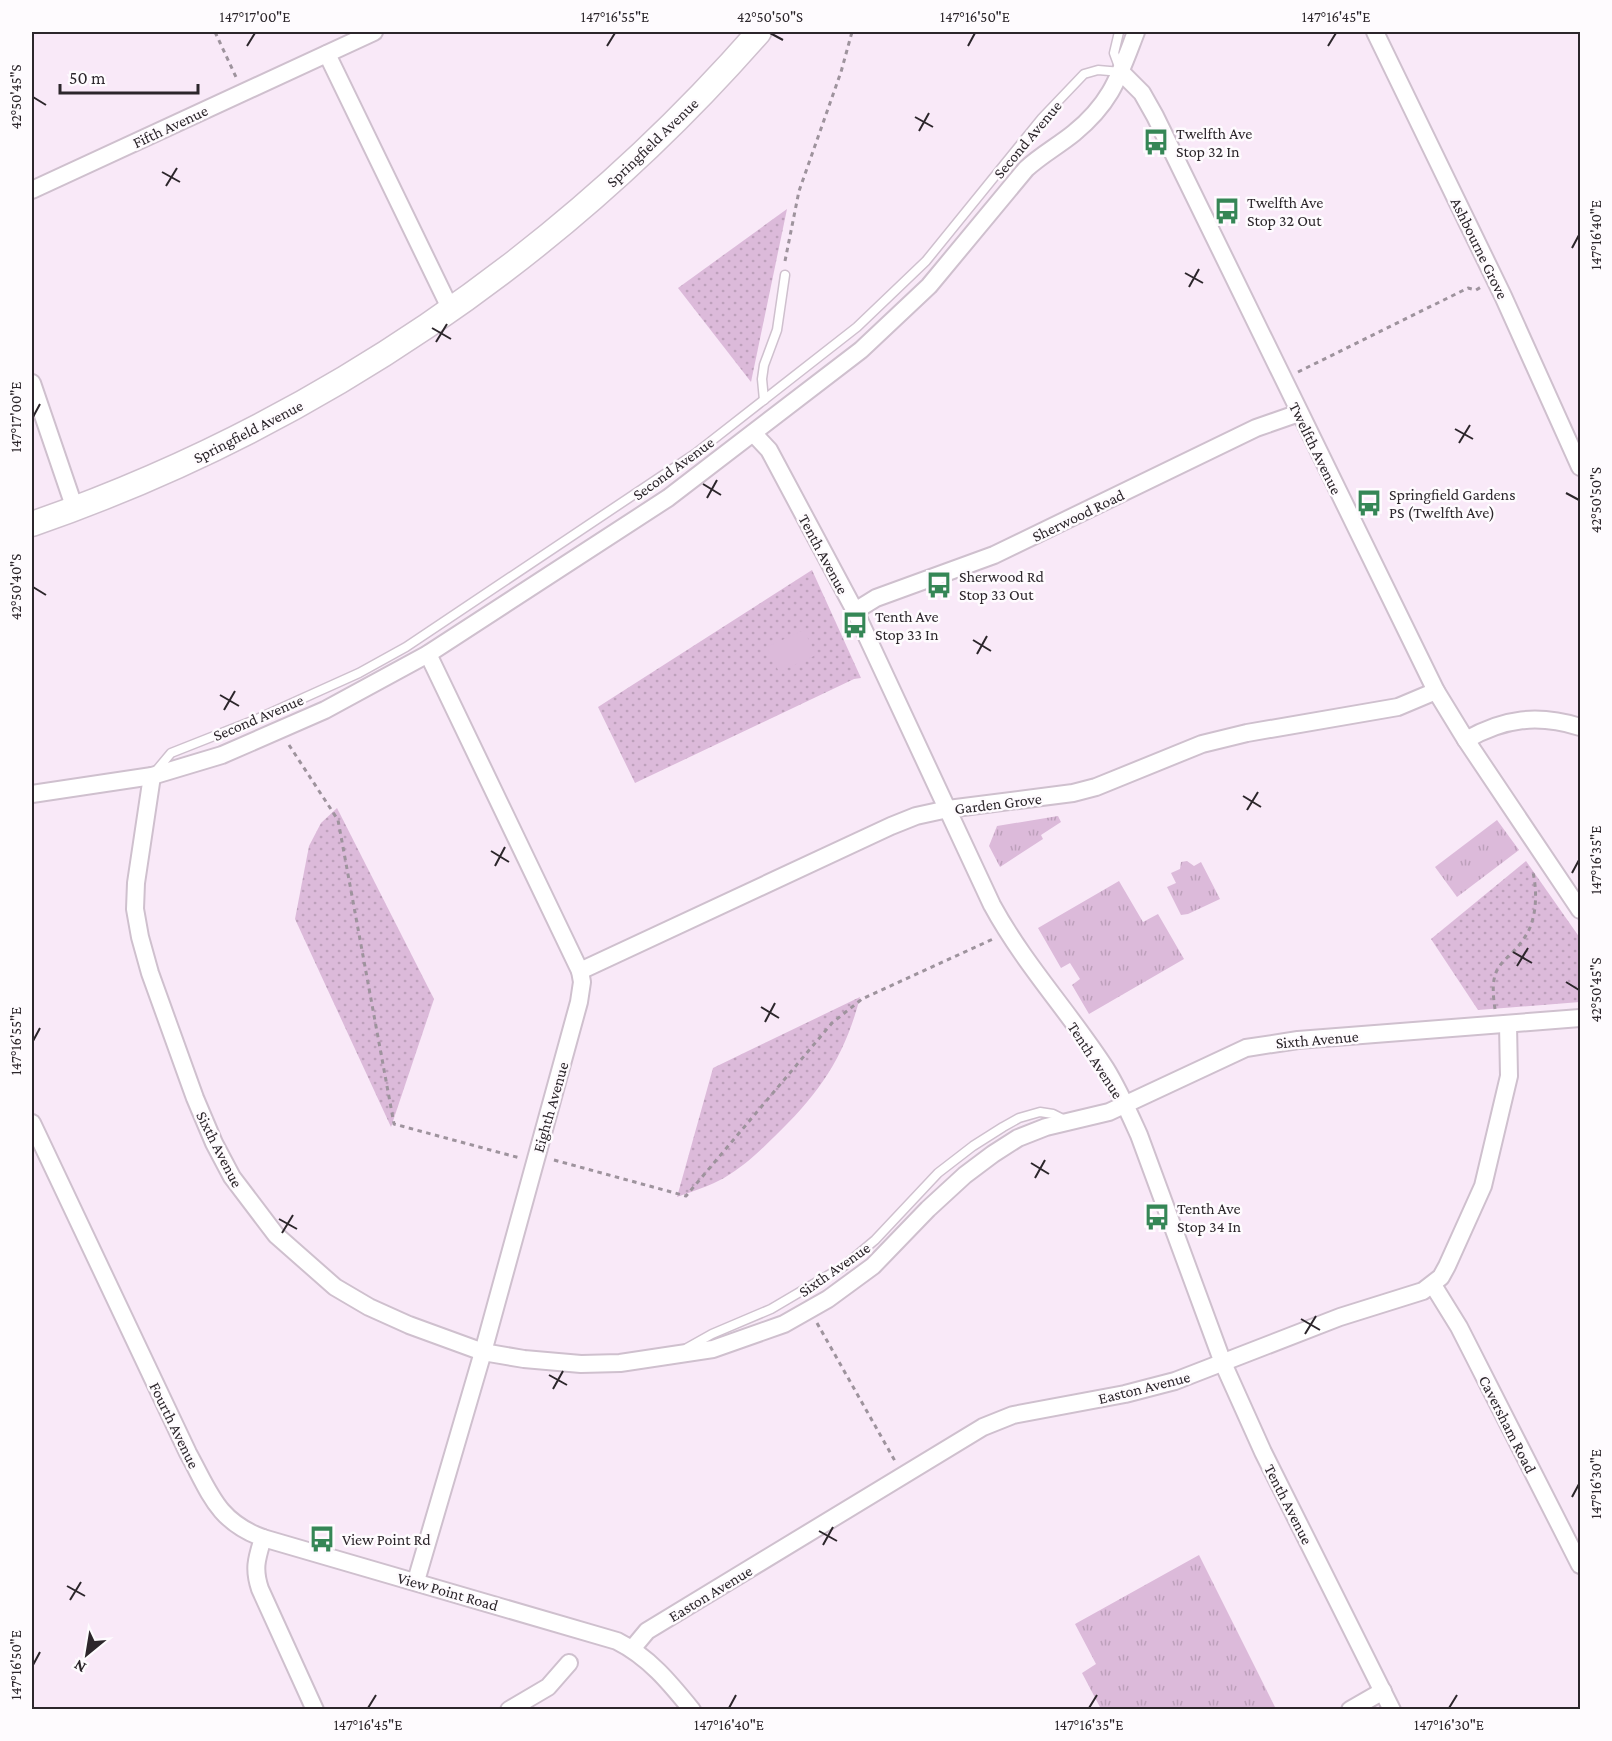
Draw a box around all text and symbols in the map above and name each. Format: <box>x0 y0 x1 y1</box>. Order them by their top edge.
text: 147°17'00"E <box>220 9 290 25</box>
text: 147°16'55"E <box>581 9 649 25</box>
text: 42°50'50"S <box>737 9 803 25</box>
text: 147°16'50"E <box>940 9 1010 25</box>
text: 147°16'45"E <box>1302 9 1370 25</box>
scale bar <box>60 57 198 95</box>
text: 42°50'45"S <box>8 64 24 130</box>
text: 50 m <box>69 68 106 88</box>
street label: Springfield Avenue <box>603 94 702 191</box>
street label: Second Avenue <box>990 97 1065 182</box>
street label: Fifth Avenue <box>130 102 210 151</box>
place label: Twelfth Ave Stop 32 In <box>1176 125 1252 161</box>
bus stop icon: Twelfth Ave Stop 32 In <box>1141 127 1171 157</box>
place label: Twelfth Ave Stop 32 Out <box>1247 194 1323 230</box>
street label: Ashbourne Grove <box>1448 195 1511 302</box>
bus stop icon: Twelfth Ave Stop 32 Out <box>1212 196 1242 226</box>
text: 147°16'40"E <box>1588 200 1604 270</box>
text: 147°17'00"E <box>8 382 24 452</box>
street label: Springfield Avenue <box>191 397 306 467</box>
street label: Twelfth Avenue <box>1286 399 1345 497</box>
street label: Second Avenue <box>629 433 717 504</box>
text: 42°50'50"S <box>1588 467 1604 533</box>
street label: Sherwood Road <box>1029 486 1127 545</box>
place label: Springfield Gardens PS (Twelfth Ave) <box>1389 486 1515 522</box>
bus stop icon: Springfield Gardens PS (Twelfth Ave) <box>1354 488 1384 518</box>
street label: Tenth Avenue <box>795 512 852 597</box>
text: 42°50'40"S <box>8 554 24 620</box>
place label: Sherwood Rd Stop 33 Out <box>959 568 1044 604</box>
bus stop icon: Sherwood Rd Stop 33 Out <box>924 570 954 600</box>
place label: Tenth Ave Stop 33 In <box>875 608 939 644</box>
bus stop icon: Tenth Ave Stop 33 In <box>840 610 870 640</box>
street label: Second Avenue <box>211 691 306 744</box>
street label: Garden Grove <box>954 790 1043 817</box>
text: 147°16'35"E <box>1588 826 1604 894</box>
text: 42°50'45"S <box>1588 957 1604 1023</box>
text: 147°16'55"E <box>8 1007 24 1075</box>
street label: Tenth Avenue <box>1065 1019 1127 1102</box>
street label: Sixth Avenue <box>1275 1027 1359 1052</box>
street label: Eighth Avenue <box>529 1060 572 1155</box>
street label: Sixth Avenue <box>193 1108 246 1190</box>
place label: Tenth Ave Stop 34 In <box>1177 1200 1242 1236</box>
bus stop icon: Tenth Ave Stop 34 In <box>1142 1202 1172 1232</box>
street label: Sixth Avenue <box>795 1239 873 1300</box>
street label: Easton Avenue <box>1096 1368 1192 1407</box>
street label: Caversham Road <box>1476 1373 1540 1476</box>
street label: Fourth Avenue <box>146 1379 203 1471</box>
text: 147°16'30"E <box>1588 1449 1604 1519</box>
street label: Tenth Avenue <box>1261 1461 1316 1547</box>
bus stop icon: View Point Rd <box>307 1524 337 1554</box>
place label: View Point Rd <box>342 1531 431 1548</box>
street label: Easton Avenue <box>665 1562 755 1625</box>
street label: View Point Road <box>396 1569 501 1614</box>
north arrow <box>57 1624 117 1684</box>
text: 147°16'50"E <box>8 1630 24 1700</box>
text: N <box>71 1656 89 1677</box>
text: 147°16'45"E <box>334 1717 402 1733</box>
text: 147°16'40"E <box>694 1717 764 1733</box>
text: 147°16'35"E <box>1055 1717 1123 1733</box>
text: 147°16'30"E <box>1414 1717 1484 1733</box>

